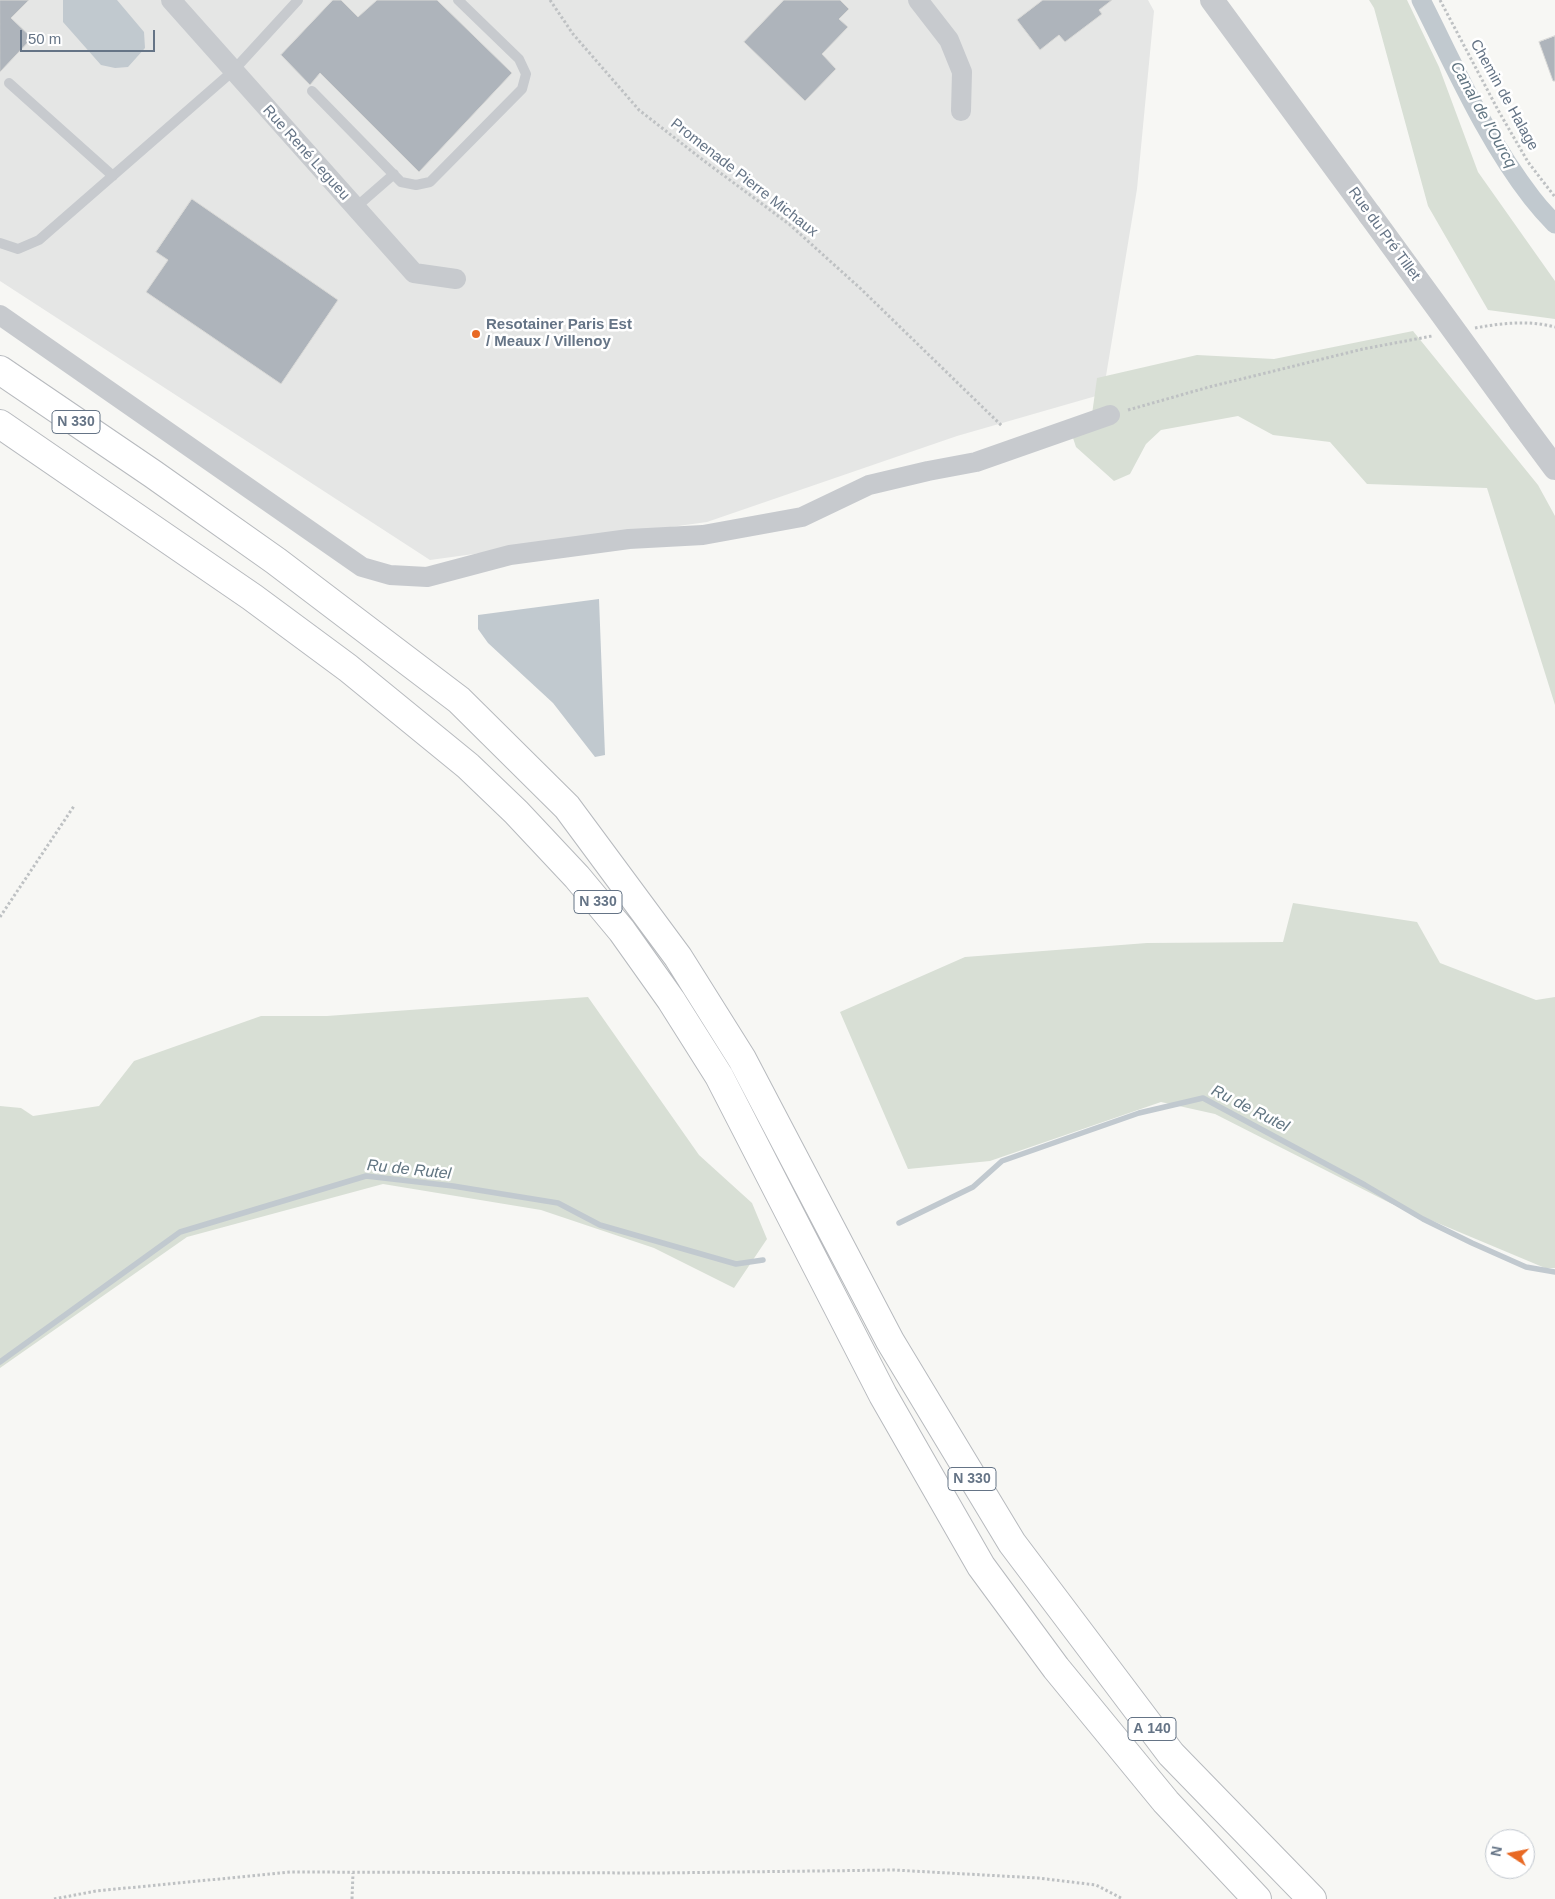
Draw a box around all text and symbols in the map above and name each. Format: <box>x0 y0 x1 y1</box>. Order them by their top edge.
scale bar <box>22 20 158 52</box>
text: 50 m <box>28 30 61 47</box>
street label: Chemin de Halage <box>1466 36 1542 154</box>
water label: Canal de l'Ourcq <box>1446 58 1520 172</box>
street label: Rue René Legueu <box>259 102 353 204</box>
street label: Promenade Pierre Michaux <box>667 115 821 241</box>
street label: Rue du Pré Tillet <box>1344 184 1424 284</box>
place label: Resotainer Paris Est / Meaux / Villenoy <box>486 316 632 351</box>
marker: Resotainer Paris Est / Meaux / Villenoy <box>470 328 482 340</box>
road number: N 330 <box>52 411 100 434</box>
road number: N 330 <box>574 890 622 914</box>
water label: Ru de Rutel <box>1208 1081 1292 1137</box>
water label: Ru de Rutel <box>366 1156 452 1184</box>
road number: N 330 <box>948 1468 996 1490</box>
road number: A 140 <box>1128 1718 1176 1740</box>
north arrow <box>1485 1829 1535 1879</box>
text: N <box>1487 1845 1505 1858</box>

